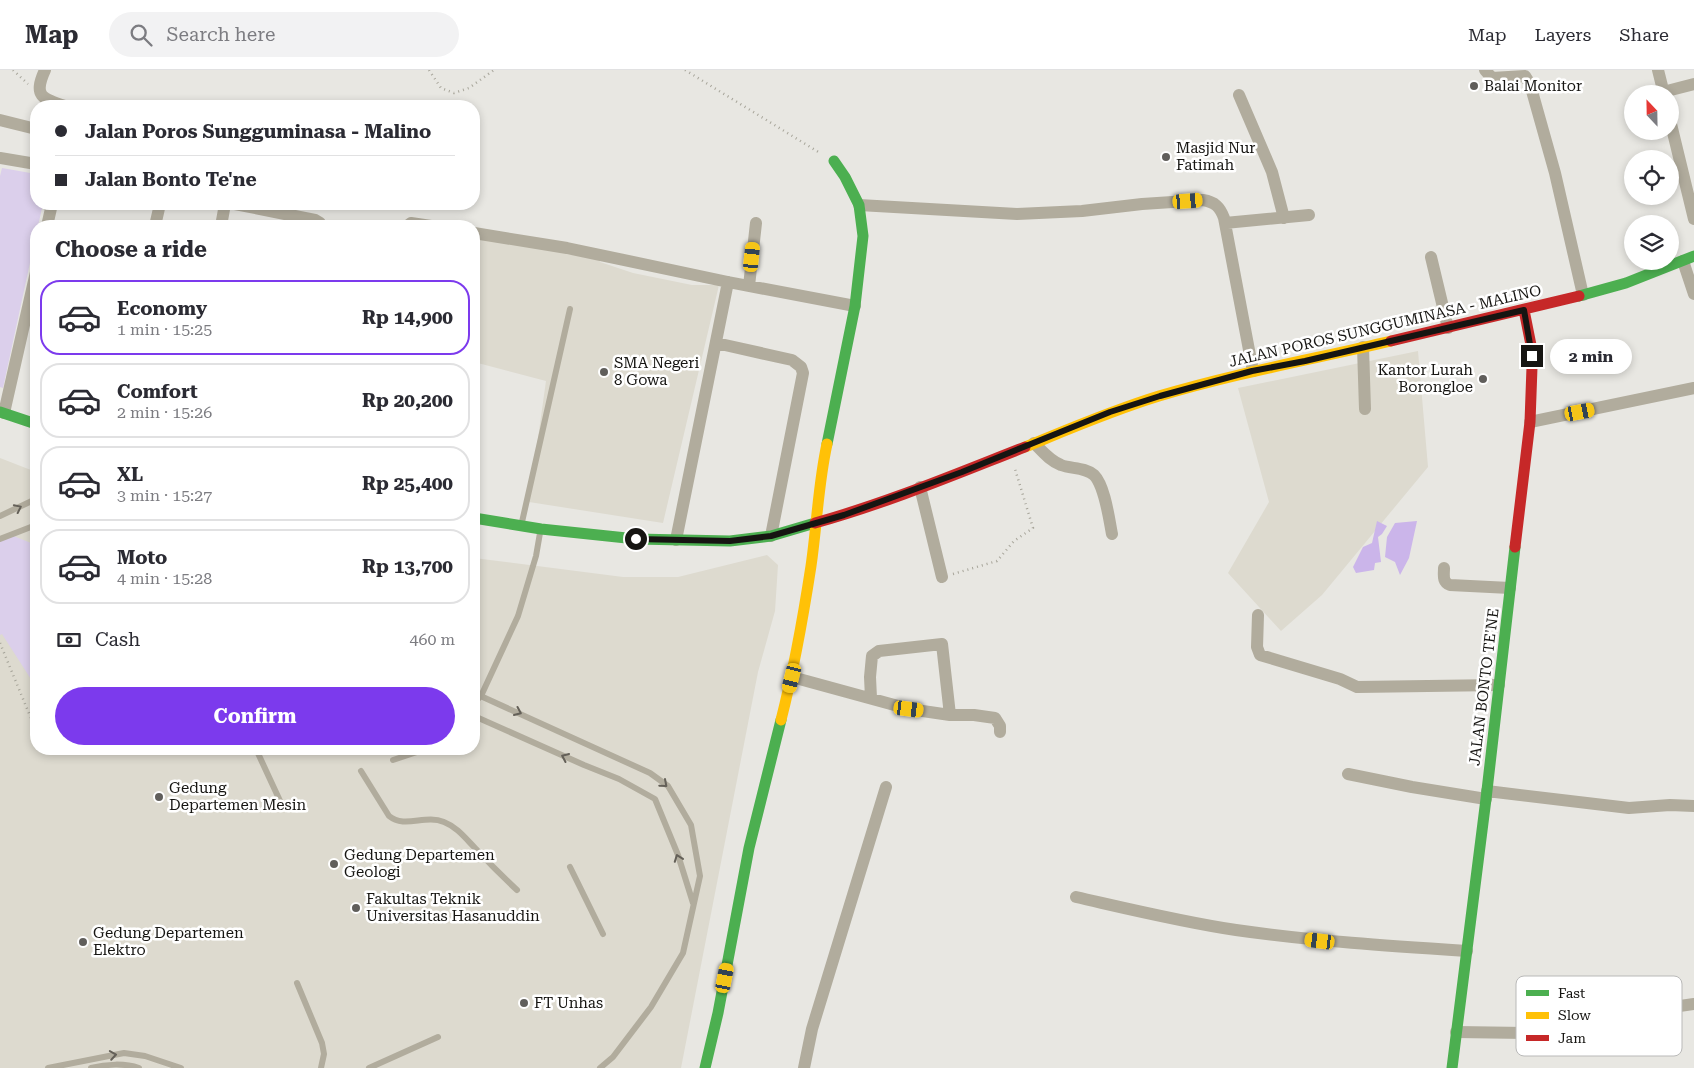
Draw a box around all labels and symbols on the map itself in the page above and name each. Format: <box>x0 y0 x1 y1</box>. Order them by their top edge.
place label: Balai Monitor <box>1484 77 1582 95</box>
marker: Balai Monitor <box>1468 80 1480 92</box>
north arrow <box>1624 85 1679 140</box>
place label: Masjid Nur Fatimah <box>1176 139 1255 174</box>
marker: Masjid Nur Fatimah <box>1160 151 1172 163</box>
car <box>1172 192 1203 210</box>
car <box>742 241 761 273</box>
street label: JALAN POROS SUNGGUMINASA - MALINO <box>1227 281 1543 371</box>
callout: 2 min <box>1550 338 1632 374</box>
route end <box>1521 345 1543 367</box>
place label: SMA Negeri 8 Gowa <box>614 354 699 389</box>
place label: Kantor Lurah Borongloe <box>1377 361 1473 396</box>
marker: SMA Negeri 8 Gowa <box>598 366 610 378</box>
marker: Kantor Lurah Borongloe <box>1477 373 1489 385</box>
car <box>1563 402 1596 422</box>
one-way arrow <box>13 503 22 514</box>
route start <box>625 528 647 550</box>
street label: JALAN BONTO TE'NE <box>1465 607 1503 767</box>
car <box>781 662 802 694</box>
car <box>893 700 924 718</box>
one-way arrow <box>513 706 522 717</box>
one-way arrow <box>561 753 570 763</box>
one-way arrow <box>658 778 667 787</box>
place label: Gedung Departemen Mesin <box>169 779 306 814</box>
marker: Gedung Departemen Mesin <box>153 791 165 803</box>
place label: Gedung Departemen Geologi <box>344 846 495 881</box>
one-way arrow <box>674 854 684 862</box>
marker: Gedung Departemen Geologi <box>328 858 340 870</box>
place label: Fakultas Teknik Universitas Hasanuddin <box>366 890 540 925</box>
marker: Fakultas Teknik Universitas Hasanuddin <box>350 902 362 914</box>
place label: Gedung Departemen Elektro <box>93 924 244 959</box>
car <box>1304 932 1335 950</box>
marker: Gedung Departemen Elektro <box>77 936 89 948</box>
car <box>714 962 735 994</box>
legend <box>1516 976 1682 1056</box>
text: Fast <box>1558 985 1585 1001</box>
place label: FT Unhas <box>534 994 603 1012</box>
marker: FT Unhas <box>518 997 530 1009</box>
text: Slow <box>1558 1007 1591 1023</box>
text: Jam <box>1558 1030 1586 1046</box>
one-way arrow <box>109 1051 118 1061</box>

